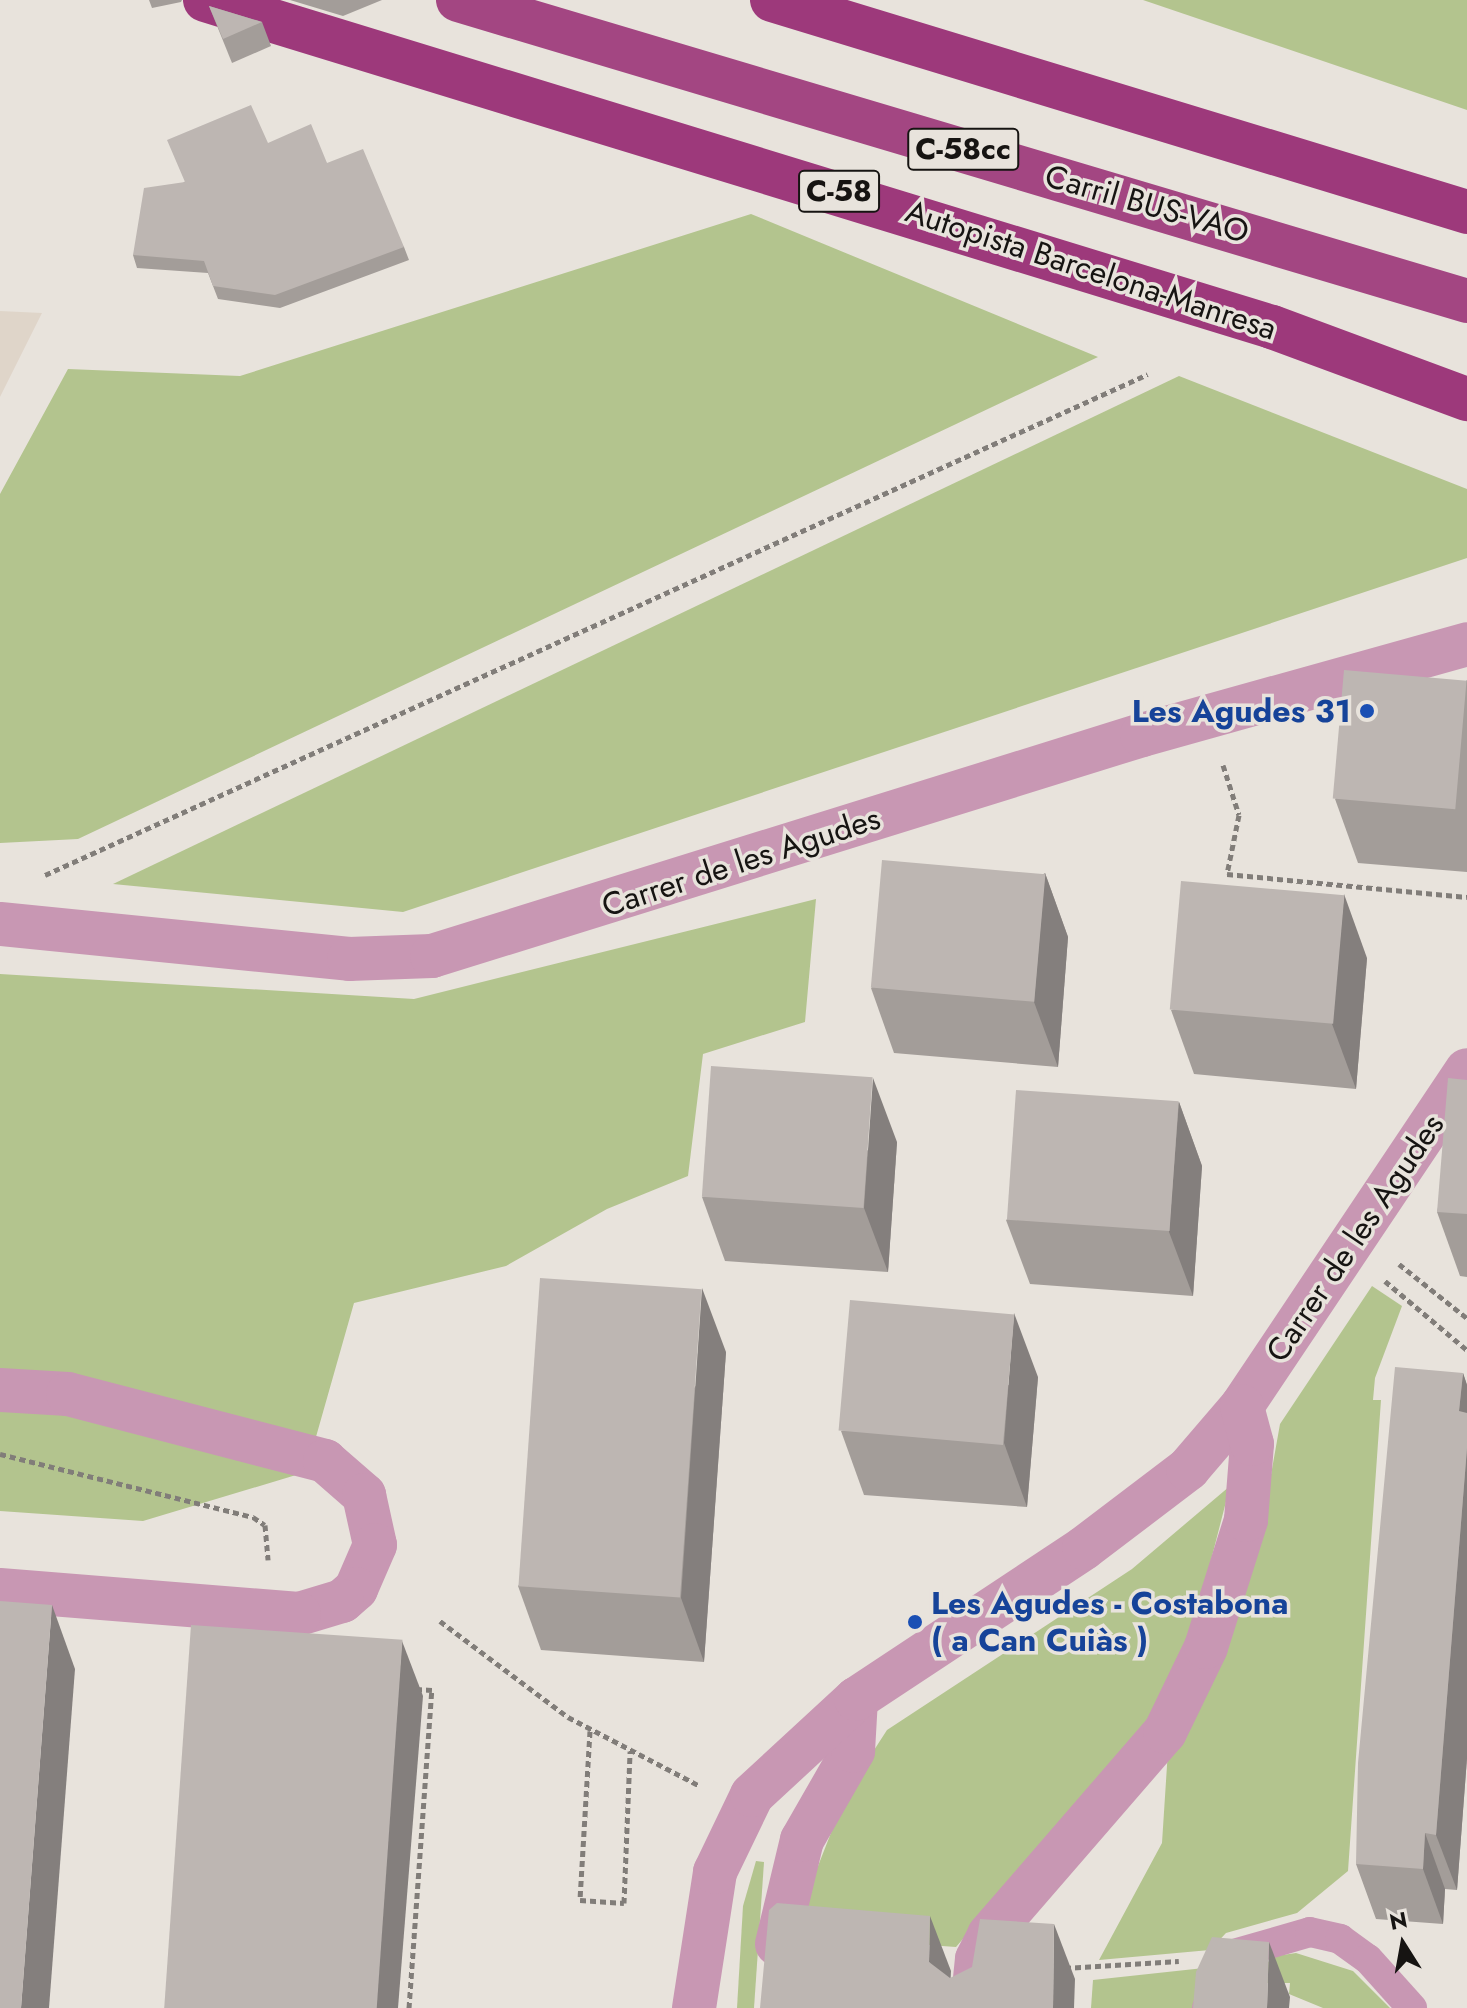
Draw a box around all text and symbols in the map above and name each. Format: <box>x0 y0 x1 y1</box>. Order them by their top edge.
road number: C-58cc <box>907 123 1019 175</box>
street label: Carril BUS-VAO <box>1041 157 1253 251</box>
road number: C-58 <box>797 165 881 217</box>
street label: Autopista Barcelona-Manresa <box>901 192 1281 348</box>
place label: Les Agudes 31 <box>1132 692 1351 730</box>
marker: Les Agudes 31 <box>1358 702 1376 720</box>
street label: Carrer de les Agudes <box>597 799 885 925</box>
street label: Carrer de les Agudes <box>1258 1107 1452 1369</box>
place label: Les Agudes - Costabona ( a Can Cuiàs ) <box>931 1585 1288 1660</box>
marker: Les Agudes - Costabona ( a Can Cuiàs ) <box>906 1613 924 1631</box>
text: N <box>1387 1903 1410 1938</box>
north arrow <box>1363 1904 1443 1984</box>

